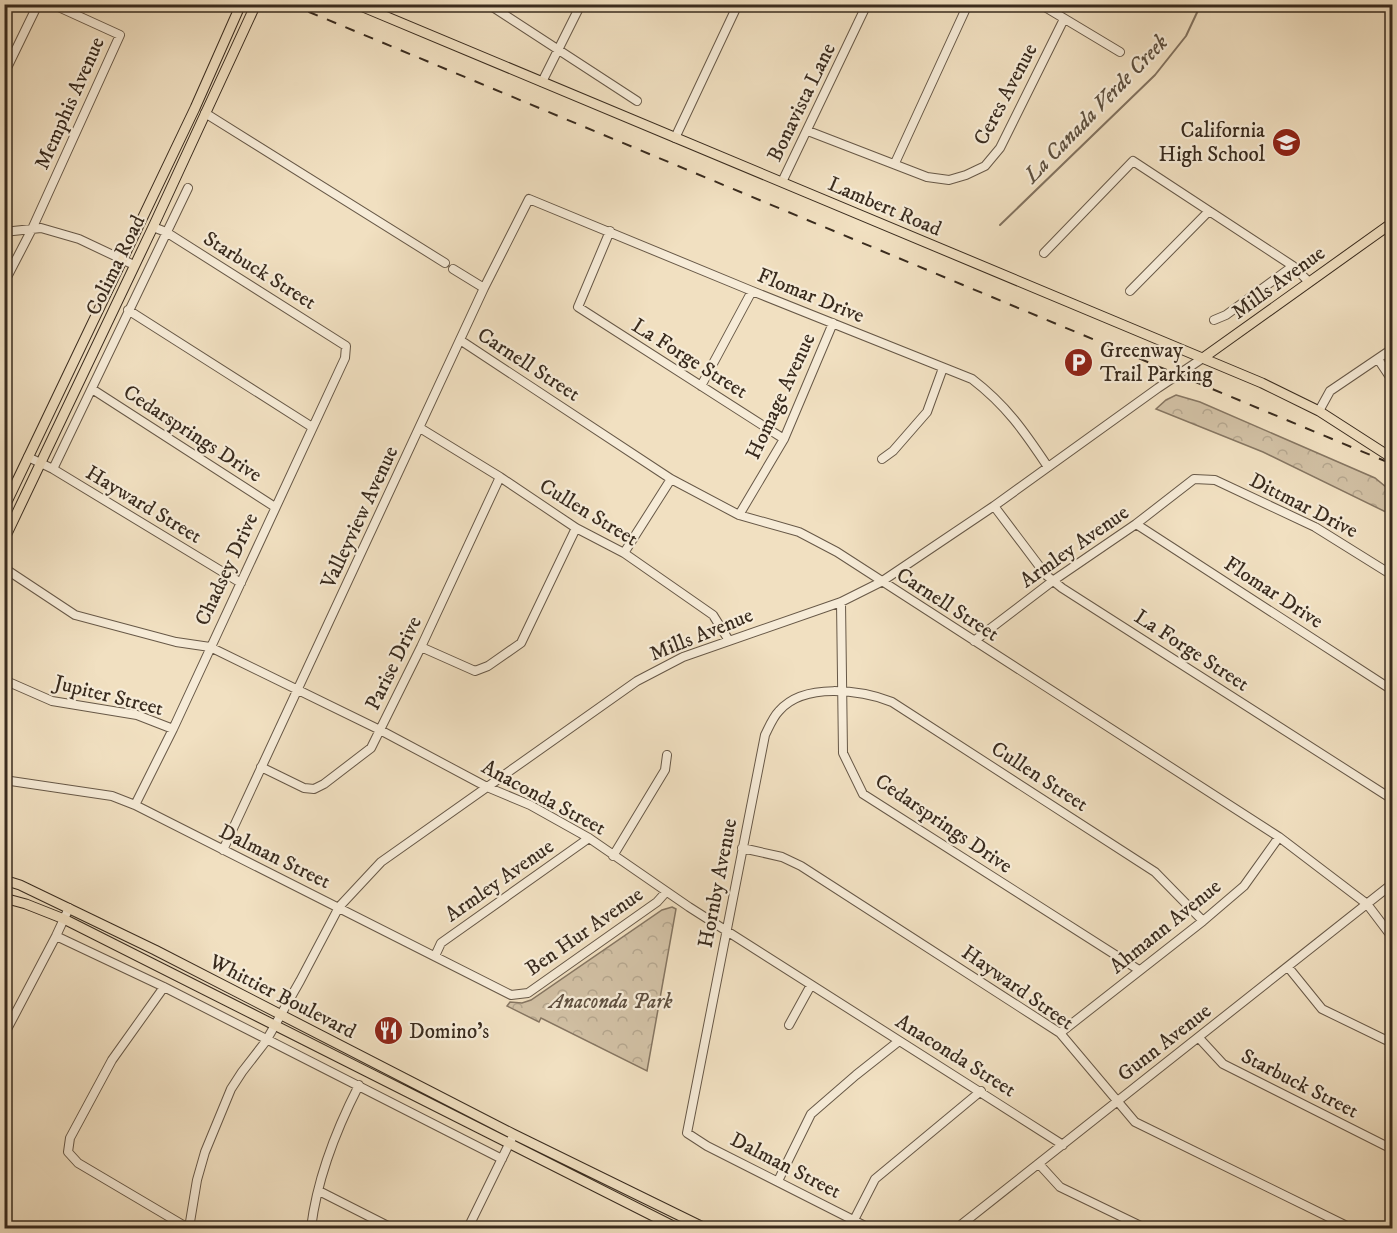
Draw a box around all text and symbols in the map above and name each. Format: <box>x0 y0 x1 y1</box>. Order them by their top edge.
water label: La Canada Verde Creek <box>1017 29 1174 190</box>
street label: Memphis Avenue <box>29 33 111 174</box>
street label: Bonavista Lane <box>762 39 842 166</box>
street label: Ceres Avenue <box>968 39 1044 150</box>
place label: California High School <box>1159 118 1266 168</box>
school or university icon: California High School <box>1270 126 1302 158</box>
street label: Lambert Road <box>824 171 946 243</box>
street label: Colima Road <box>80 211 152 320</box>
street label: Starbuck Street <box>198 226 321 316</box>
street label: Mills Avenue <box>1227 240 1331 325</box>
street label: Flomar Drive <box>753 263 868 329</box>
street label: La Forge Street <box>627 313 752 405</box>
street label: Carnell Street <box>472 322 585 408</box>
street label: Homage Avenue <box>740 329 822 464</box>
place label: Greenway Trail Parking <box>1100 338 1213 388</box>
parking icon: Greenway Trail Parking <box>1063 346 1095 378</box>
street label: Cedarsprings Drive <box>118 379 267 488</box>
street label: Valleyview Avenue <box>315 442 404 594</box>
street label: Hayward Street <box>81 460 207 550</box>
street label: Dittmar Drive <box>1245 467 1362 544</box>
street label: Cullen Street <box>534 473 643 553</box>
street label: Armley Avenue <box>1015 500 1134 594</box>
street label: Chadsey Drive <box>189 509 264 630</box>
street label: Flomar Drive <box>1219 551 1328 635</box>
street label: Carnell Street <box>891 562 1004 648</box>
street label: Mills Avenue <box>646 602 757 667</box>
street label: La Forge Street <box>1129 604 1254 698</box>
street label: Parise Drive <box>360 612 428 715</box>
street label: Jupiter Street <box>50 669 166 722</box>
street label: Cullen Street <box>986 736 1093 818</box>
street label: Anaconda Street <box>477 754 610 842</box>
street label: Cedarsprings Drive <box>870 768 1017 880</box>
street label: Hornby Avenue <box>693 816 743 950</box>
street label: Dalman Street <box>215 819 335 895</box>
street label: Armley Avenue <box>440 834 559 928</box>
street label: Ahmann Avenue <box>1105 874 1227 980</box>
street label: Ben Hur Avenue <box>521 881 649 982</box>
street label: Hayward Street <box>956 940 1079 1036</box>
street label: Whittier Boulevard <box>204 948 361 1045</box>
park label: Anaconda Park <box>548 989 673 1015</box>
street label: Gunn Avenue <box>1113 998 1217 1087</box>
street label: Anaconda Street <box>890 1009 1021 1103</box>
restaurant icon: Domino's <box>372 1015 404 1047</box>
place label: Domino's <box>409 1019 489 1045</box>
street label: Starbuck Street <box>1237 1043 1363 1125</box>
street label: Dalman Street <box>726 1127 845 1205</box>

